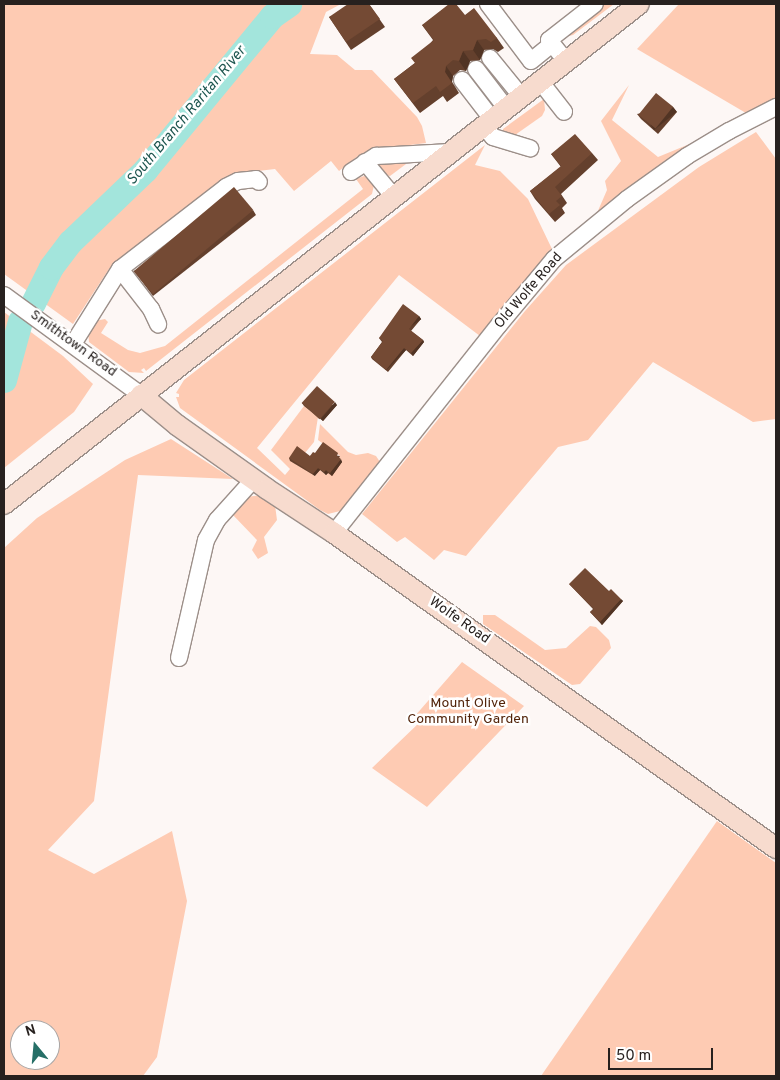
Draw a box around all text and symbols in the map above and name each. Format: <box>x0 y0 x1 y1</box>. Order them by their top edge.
water label: South Branch Raritan River <box>124 43 250 189</box>
street label: Old Wolfe Road <box>491 249 567 333</box>
street label: Smithtown Road <box>26 307 120 381</box>
street label: Wolfe Road <box>425 594 493 648</box>
park label: Mount Olive Community Garden <box>407 696 529 729</box>
north arrow <box>10 1020 60 1070</box>
text: N <box>23 1022 38 1041</box>
scale bar <box>610 1038 715 1070</box>
text: 50 m <box>616 1047 651 1066</box>

